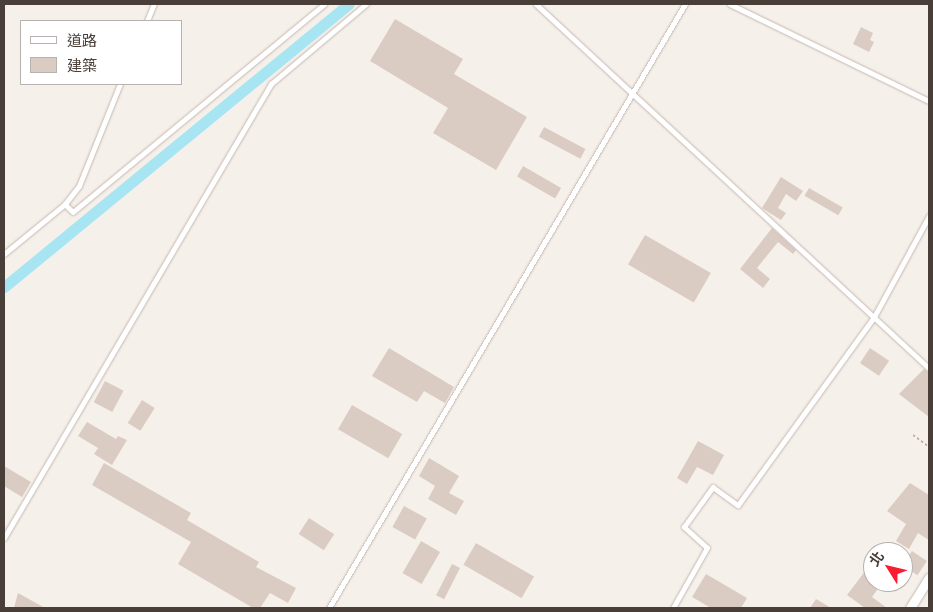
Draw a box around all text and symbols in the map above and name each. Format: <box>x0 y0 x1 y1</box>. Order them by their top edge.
legend <box>20 20 182 85</box>
text: 道路 <box>67 32 97 49</box>
text: 建築 <box>67 57 97 74</box>
north arrow <box>863 542 913 592</box>
text: 北 <box>866 548 887 569</box>

